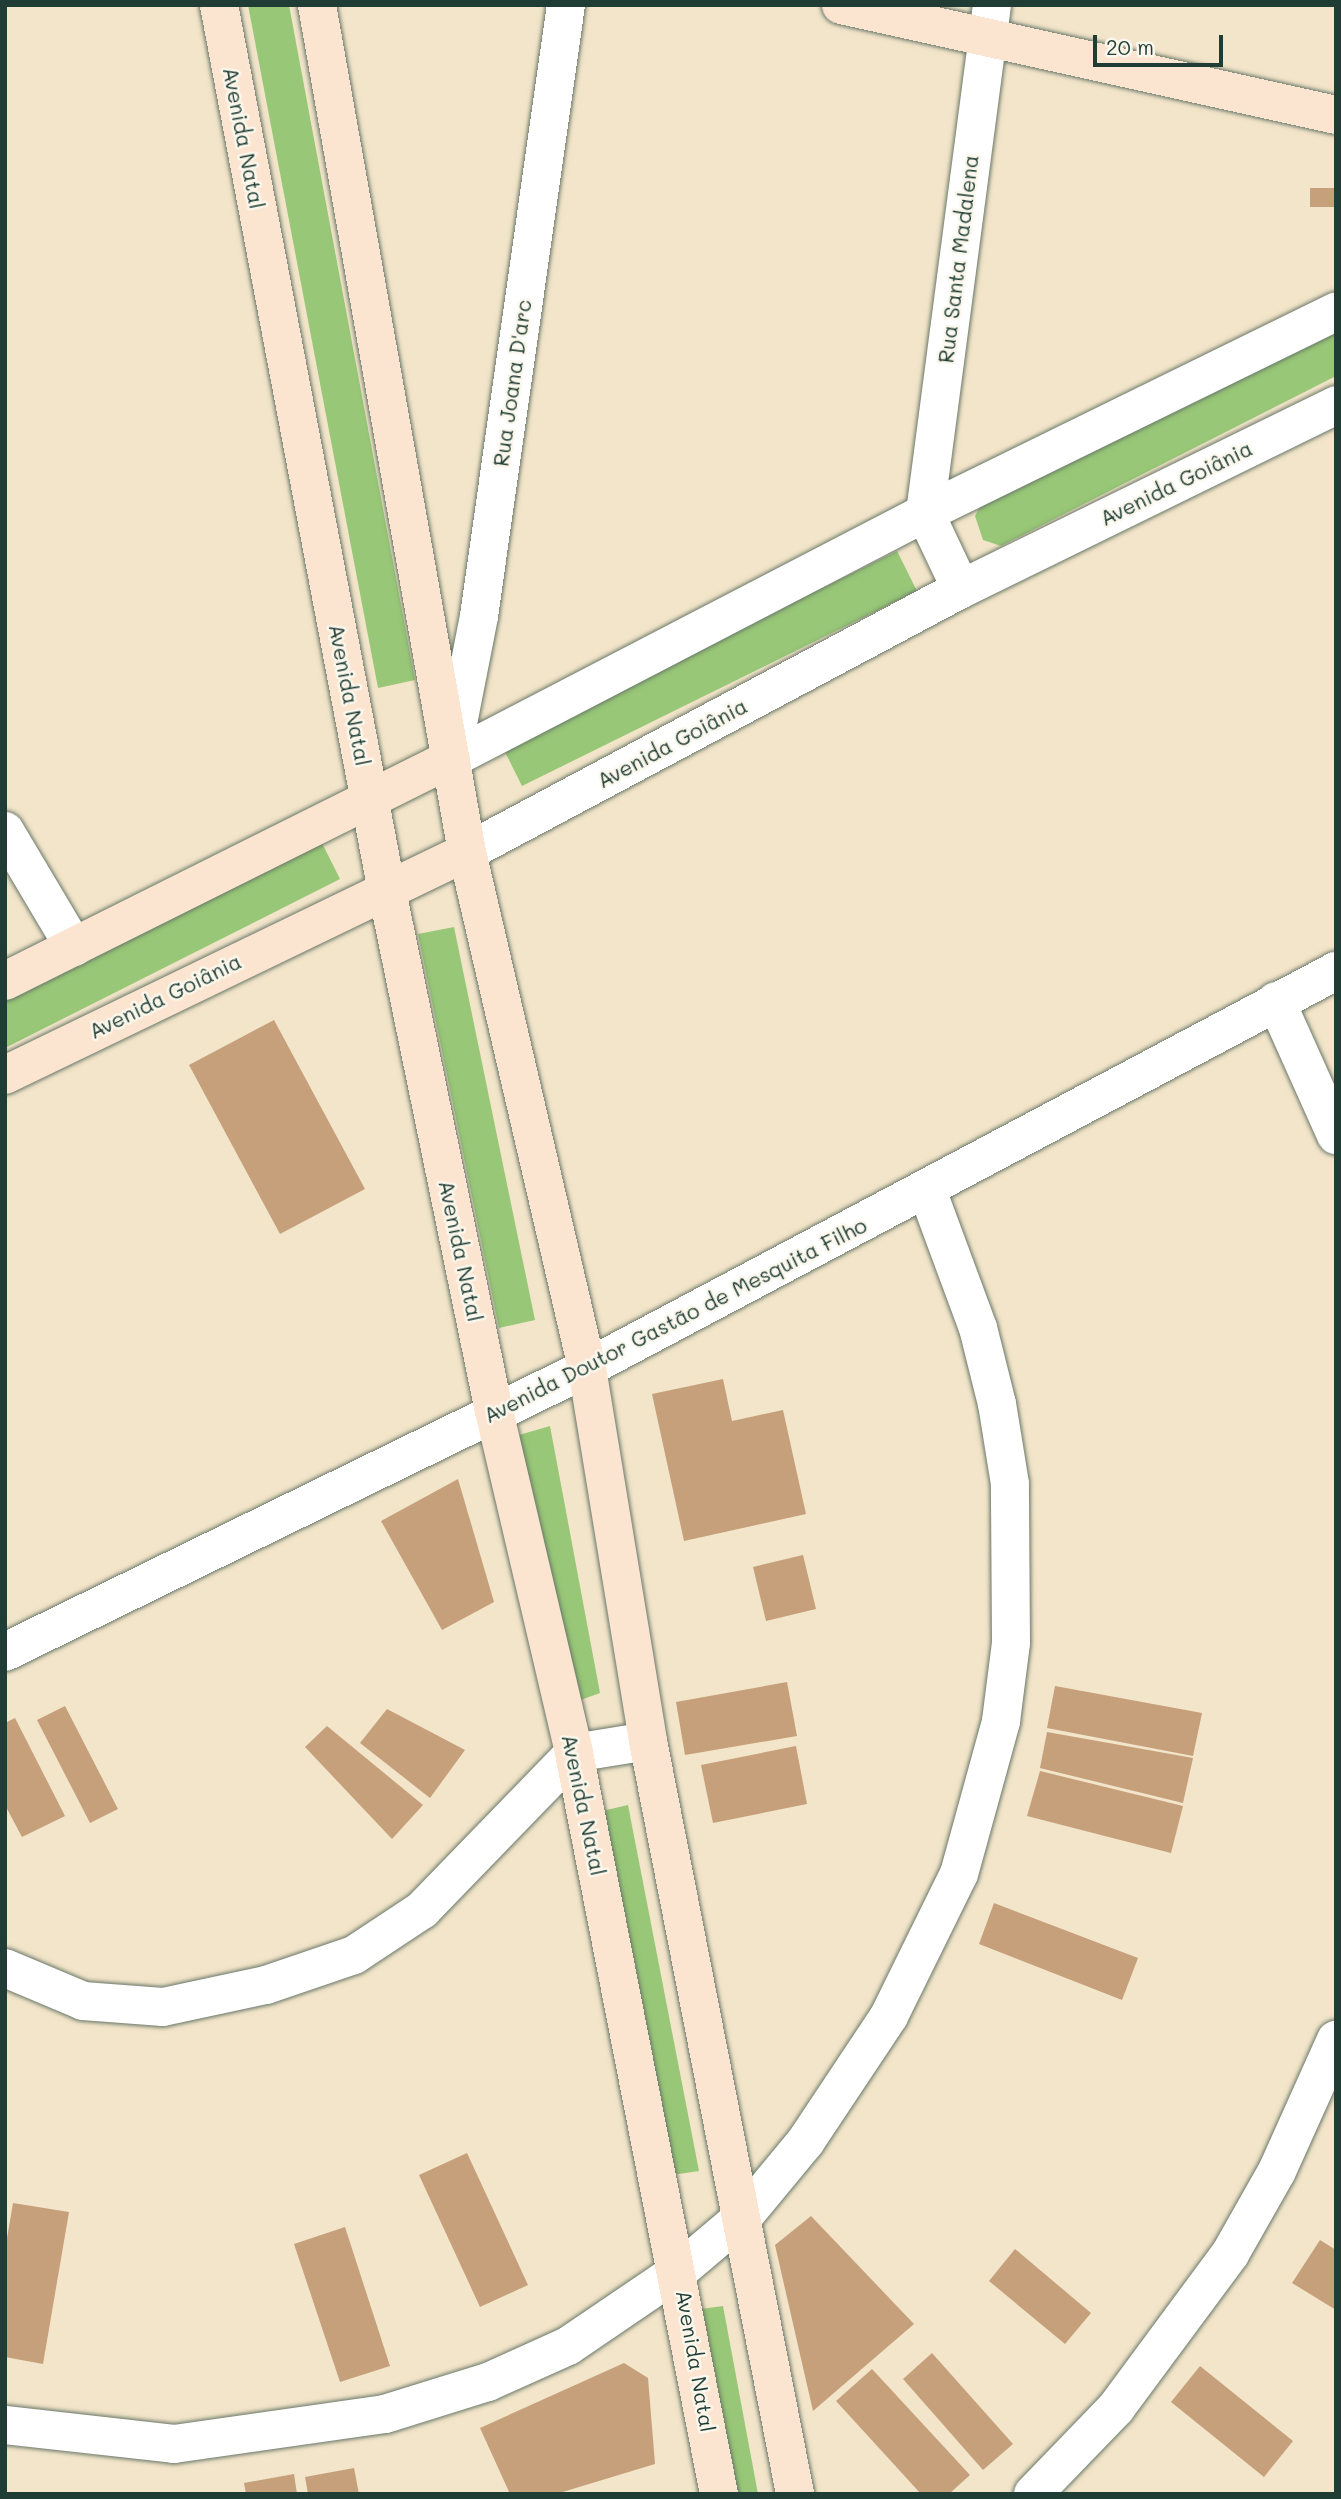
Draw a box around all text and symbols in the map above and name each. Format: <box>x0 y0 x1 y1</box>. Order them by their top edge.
scale bar <box>1096 21 1226 65</box>
text: 20 m <box>1106 33 1154 60</box>
street label: Avenida Natal <box>218 65 270 211</box>
street label: Rua Santa Madalena <box>933 153 983 365</box>
street label: Rua Joana D'arc <box>488 298 536 468</box>
street label: Avenida Goiânia <box>1096 435 1256 531</box>
street label: Avenida Natal <box>324 622 376 768</box>
street label: Avenida Goiânia <box>593 693 751 793</box>
street label: Avenida Goiânia <box>85 948 245 1044</box>
street label: Avenida Natal <box>434 1178 488 1324</box>
street label: Avenida Doutor Gastão de Mesquita Filho <box>479 1212 871 1428</box>
street label: Avenida Natal <box>557 1732 611 1878</box>
street label: Avenida Natal <box>671 2288 721 2434</box>

